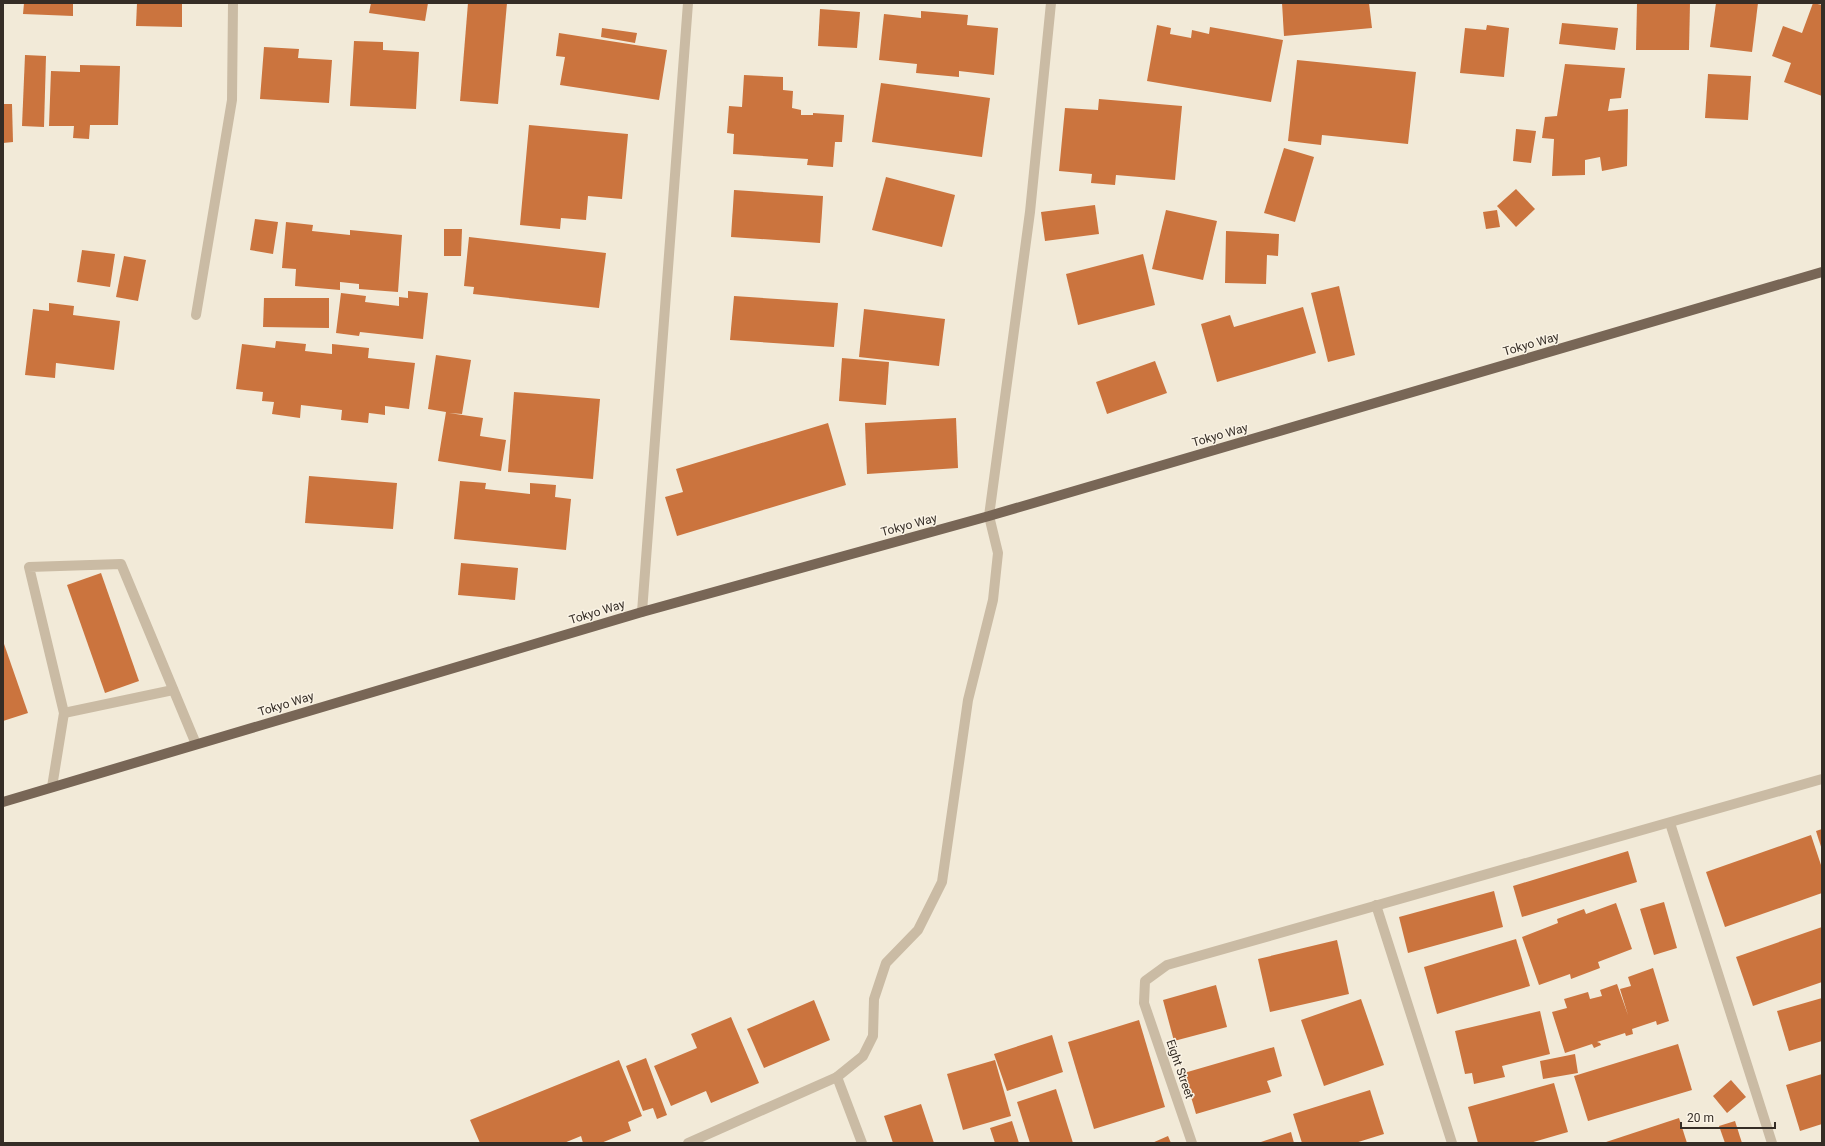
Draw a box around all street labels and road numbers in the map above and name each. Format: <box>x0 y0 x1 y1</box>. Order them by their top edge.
street label: Tokyo Way <box>1501 329 1561 359</box>
street label: Tokyo Way <box>1190 420 1250 450</box>
street label: Tokyo Way <box>879 511 939 539</box>
street label: Tokyo Way <box>567 597 627 627</box>
street label: Tokyo Way <box>256 689 316 719</box>
street label: Eight Street <box>1163 1038 1197 1100</box>

